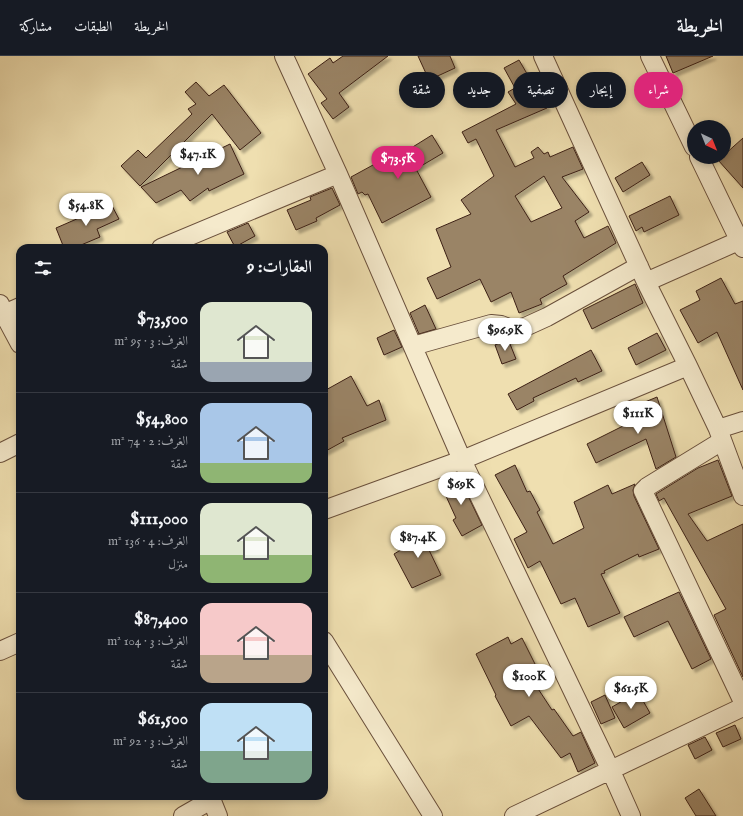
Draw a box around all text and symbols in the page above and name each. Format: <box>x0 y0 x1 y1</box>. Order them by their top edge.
text: الخريطة <box>677 15 723 39</box>
text: مشاركة <box>20 18 52 36</box>
text: الطبقات <box>74 18 112 36</box>
text: الخريطة <box>134 18 168 36</box>
chip: شقة <box>399 72 445 108</box>
chip: جديد <box>453 72 505 108</box>
chip: تصفية <box>513 72 568 108</box>
chip: إيجار <box>576 72 626 108</box>
chip: شراء <box>634 72 683 108</box>
north arrow <box>687 120 731 164</box>
map controls <box>687 120 731 164</box>
pin: $47.1K <box>165 142 231 176</box>
text: $47.1K <box>180 146 216 163</box>
pin: $73.5K <box>365 146 431 180</box>
text: $73.5K <box>380 150 416 167</box>
pin: $54.8K <box>53 193 119 227</box>
text: $54.8K <box>68 197 104 214</box>
icon: filters <box>32 257 54 279</box>
text: العقارات: 9 <box>247 257 312 278</box>
text: $73,500 <box>137 309 188 330</box>
icon: home <box>232 318 280 366</box>
pin: $96.9K <box>472 318 538 352</box>
text: $96.9K <box>487 322 523 339</box>
text: الغرف: 3 · 95 m² <box>114 333 188 350</box>
text: شقة <box>171 356 188 373</box>
pin: $111K <box>610 401 666 435</box>
text: $111K <box>622 405 654 422</box>
text: $54,800 <box>136 409 188 430</box>
icon: home <box>232 419 280 467</box>
text: الغرف: 2 · 74 m² <box>111 433 188 450</box>
text: شقة <box>171 456 188 473</box>
pin: $69K <box>437 472 485 506</box>
text: $69K <box>447 476 475 493</box>
text: $111,000 <box>130 509 188 530</box>
icon: home <box>232 519 280 567</box>
pin: $87.4K <box>385 525 451 559</box>
text: $87.4K <box>399 529 437 546</box>
text: الغرف: 4 · 136 m² <box>108 533 188 550</box>
text: منزل <box>168 556 188 573</box>
text: $87,400 <box>134 609 188 630</box>
icon: home <box>232 619 280 667</box>
text: الغرف: 3 · 104 m² <box>107 633 188 650</box>
text: شقة <box>171 656 188 673</box>
pin: $100K <box>501 664 557 698</box>
text: $100K <box>512 668 546 685</box>
pin: $61.5K <box>598 676 664 710</box>
text: $61.5K <box>614 680 648 697</box>
text: $61,500 <box>138 709 188 730</box>
icon: home <box>232 719 280 767</box>
text: الغرف: 3 · 92 m² <box>113 733 188 750</box>
text: شقة <box>171 756 188 773</box>

